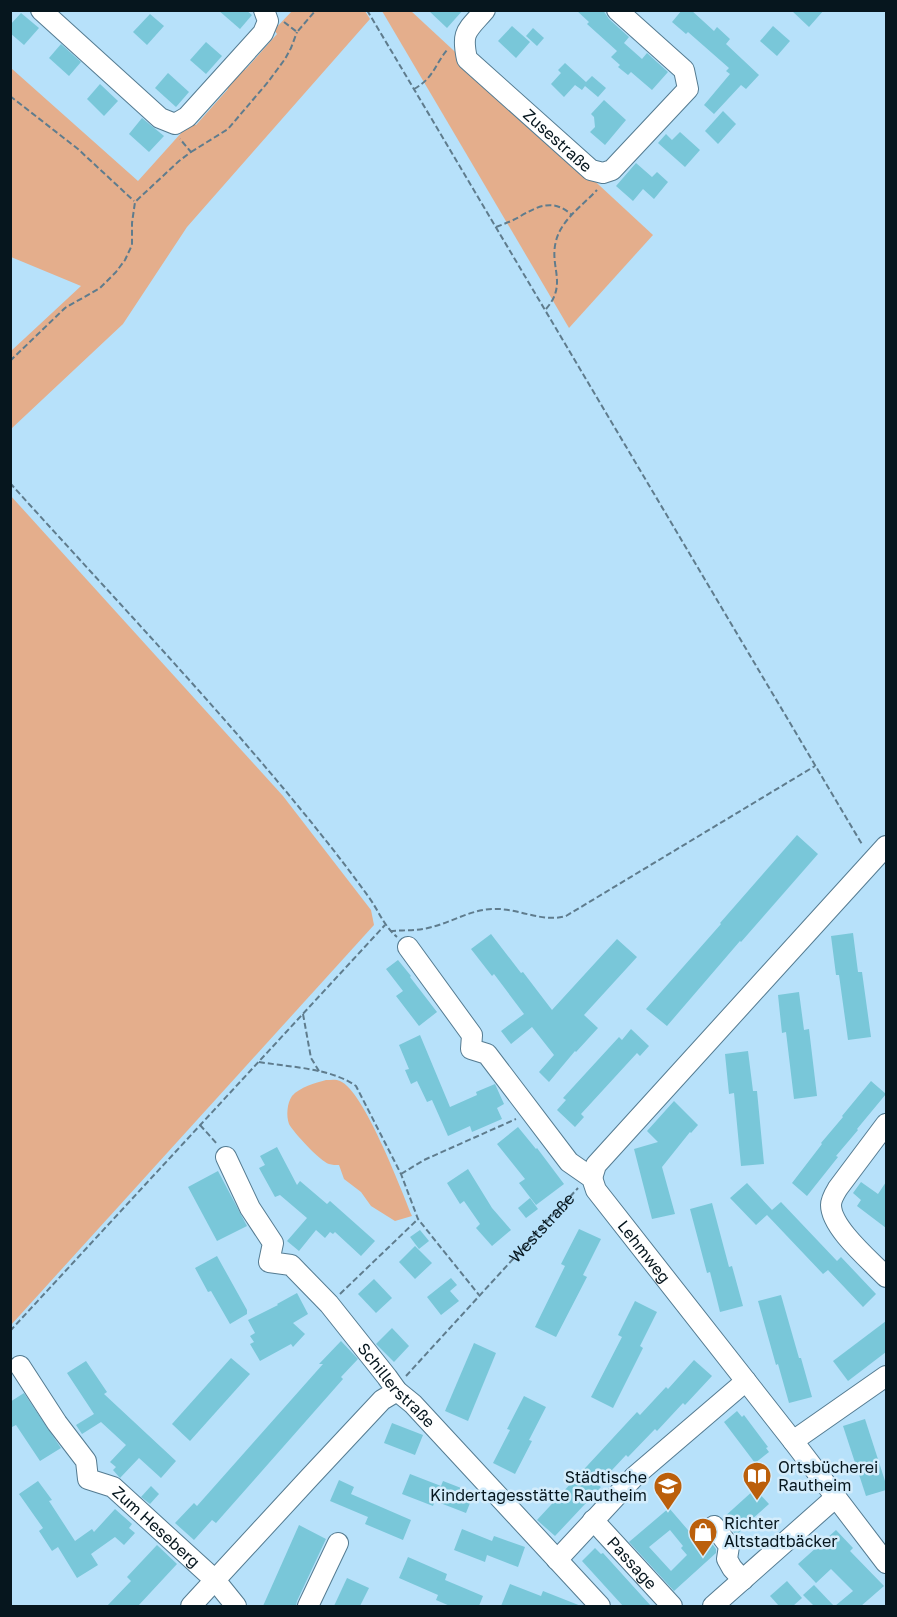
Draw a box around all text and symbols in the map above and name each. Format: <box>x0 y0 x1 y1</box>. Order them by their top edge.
street label: Zusestraße <box>519 104 596 176</box>
street label: Weststraße <box>505 1189 579 1267</box>
street label: Lehmweg <box>614 1216 675 1287</box>
street label: Schillerstraße <box>354 1339 440 1432</box>
place label: Ortsbücherei Rautheim <box>778 1457 878 1495</box>
library icon: Ortsbücherei Rautheim <box>741 1460 773 1502</box>
place label: Städtische Kindertagesstätte Rautheim <box>430 1467 647 1505</box>
school or university icon: Städtische Kindertagesstätte Rautheim <box>652 1470 684 1512</box>
street label: Zum Heseberg <box>109 1482 204 1572</box>
place label: Richter Altstadtbäcker <box>724 1513 838 1551</box>
shop icon: Richter Altstadtbäcker <box>687 1516 719 1558</box>
street label: Passage <box>603 1532 661 1593</box>

